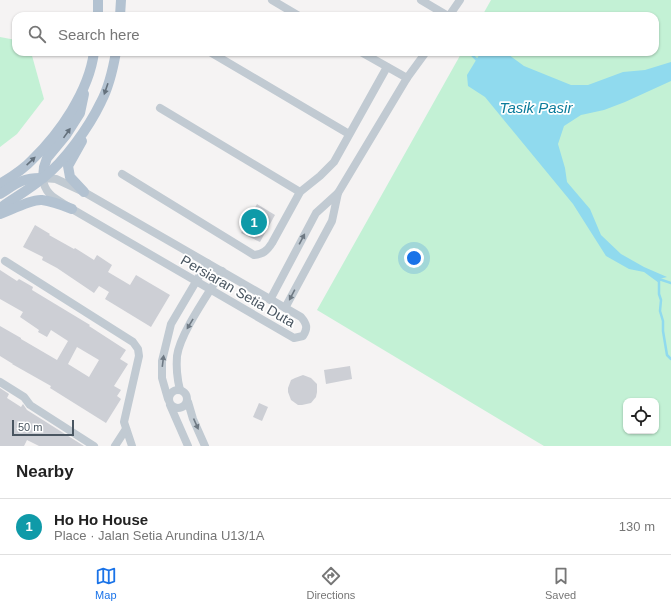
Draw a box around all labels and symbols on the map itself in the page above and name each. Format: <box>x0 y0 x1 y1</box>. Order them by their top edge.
one-way arrow <box>102 84 108 96</box>
water label: Tasik Pasir <box>500 99 573 116</box>
one-way arrow <box>63 128 71 138</box>
one-way arrow <box>26 156 36 166</box>
pin: 1 <box>241 207 267 237</box>
one-way arrow <box>299 233 305 245</box>
your location <box>404 248 424 268</box>
street label: Persiaran Setia Duta <box>178 252 298 330</box>
one-way arrow <box>289 289 295 301</box>
one-way arrow <box>187 318 194 330</box>
one-way arrow <box>160 355 166 368</box>
scale bar <box>12 418 74 437</box>
one-way arrow <box>193 419 199 430</box>

